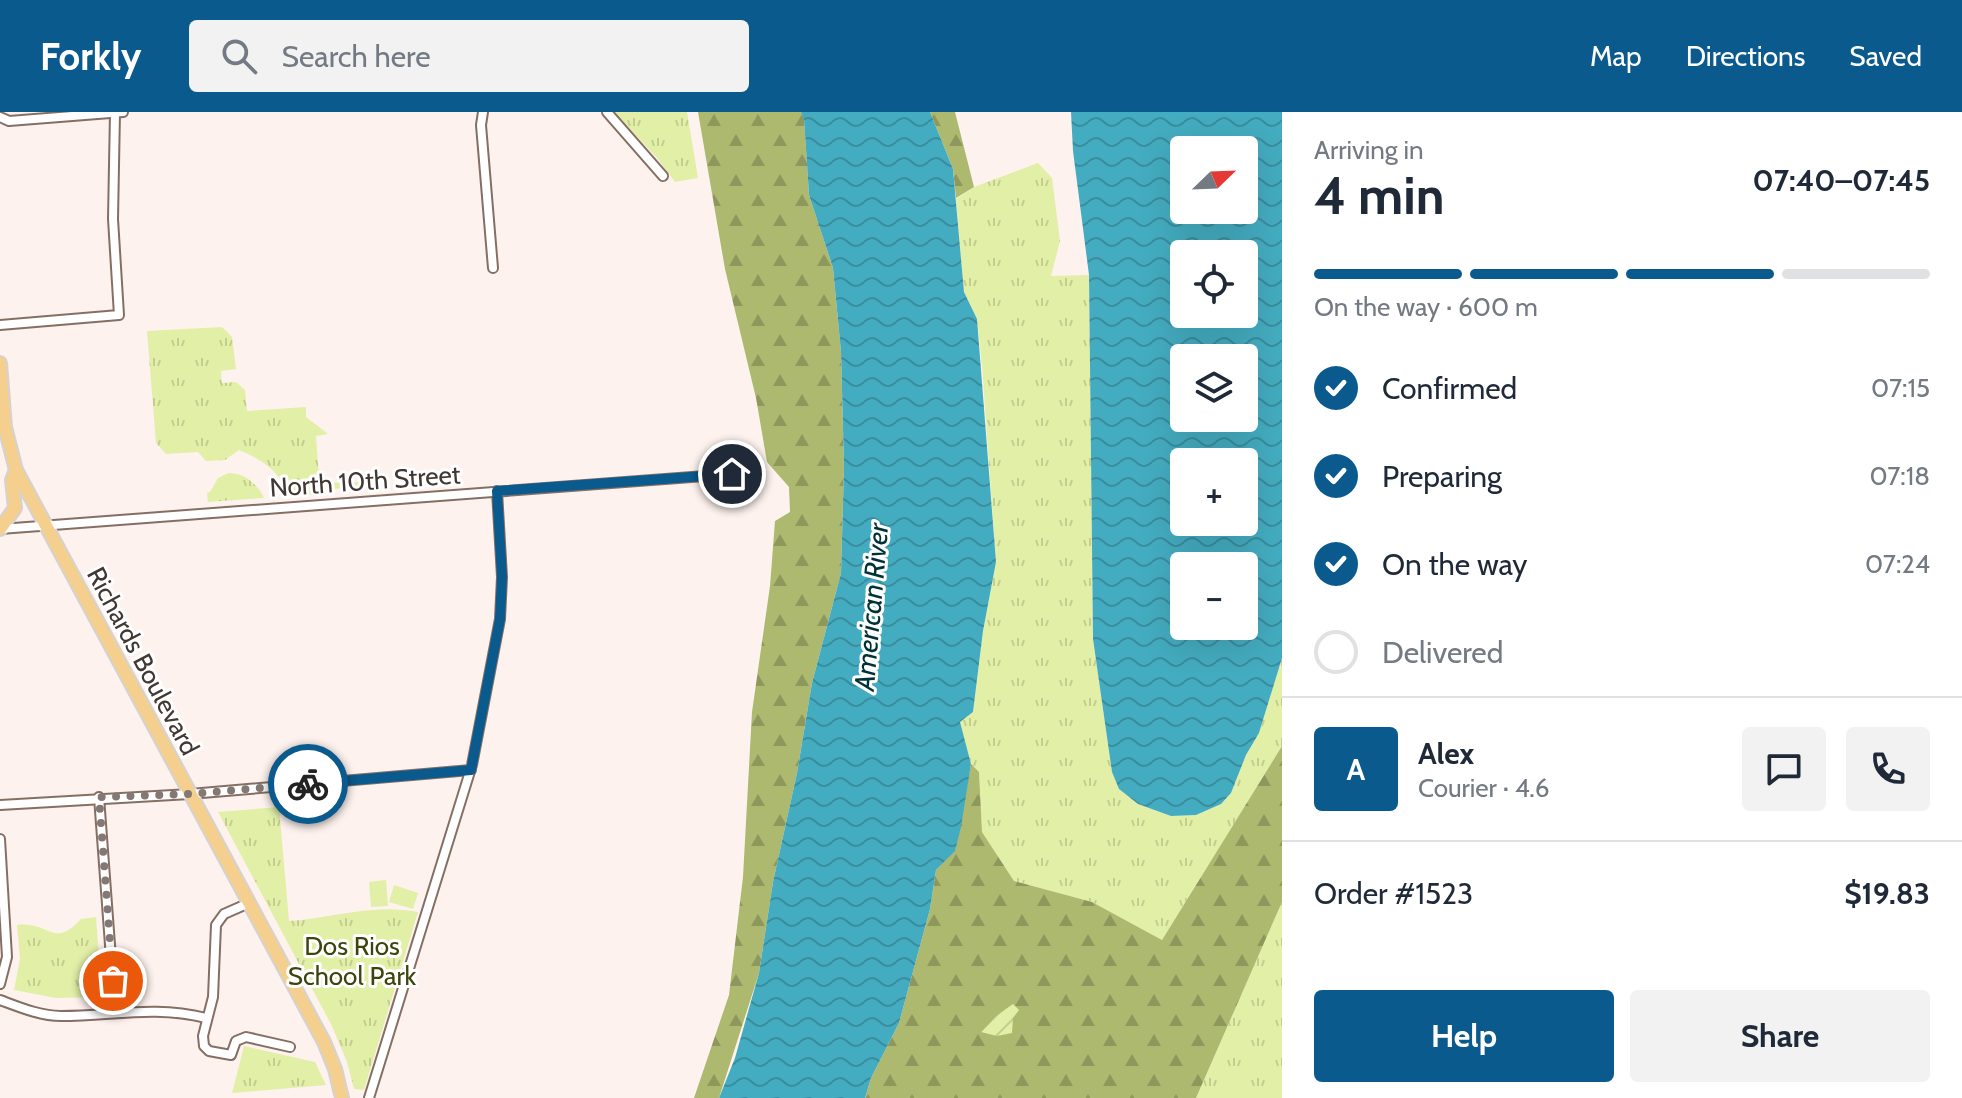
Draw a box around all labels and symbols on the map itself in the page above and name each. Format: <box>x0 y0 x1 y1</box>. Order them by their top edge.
north arrow <box>1170 136 1258 224</box>
pin <box>698 440 766 508</box>
street label: North 10th Street <box>268 458 462 504</box>
water label: American River <box>847 520 895 694</box>
street label: Richards Boulevard <box>80 561 206 761</box>
courier <box>268 744 348 824</box>
park label: Dos Rios School Park <box>288 930 417 992</box>
pin <box>79 947 147 1015</box>

